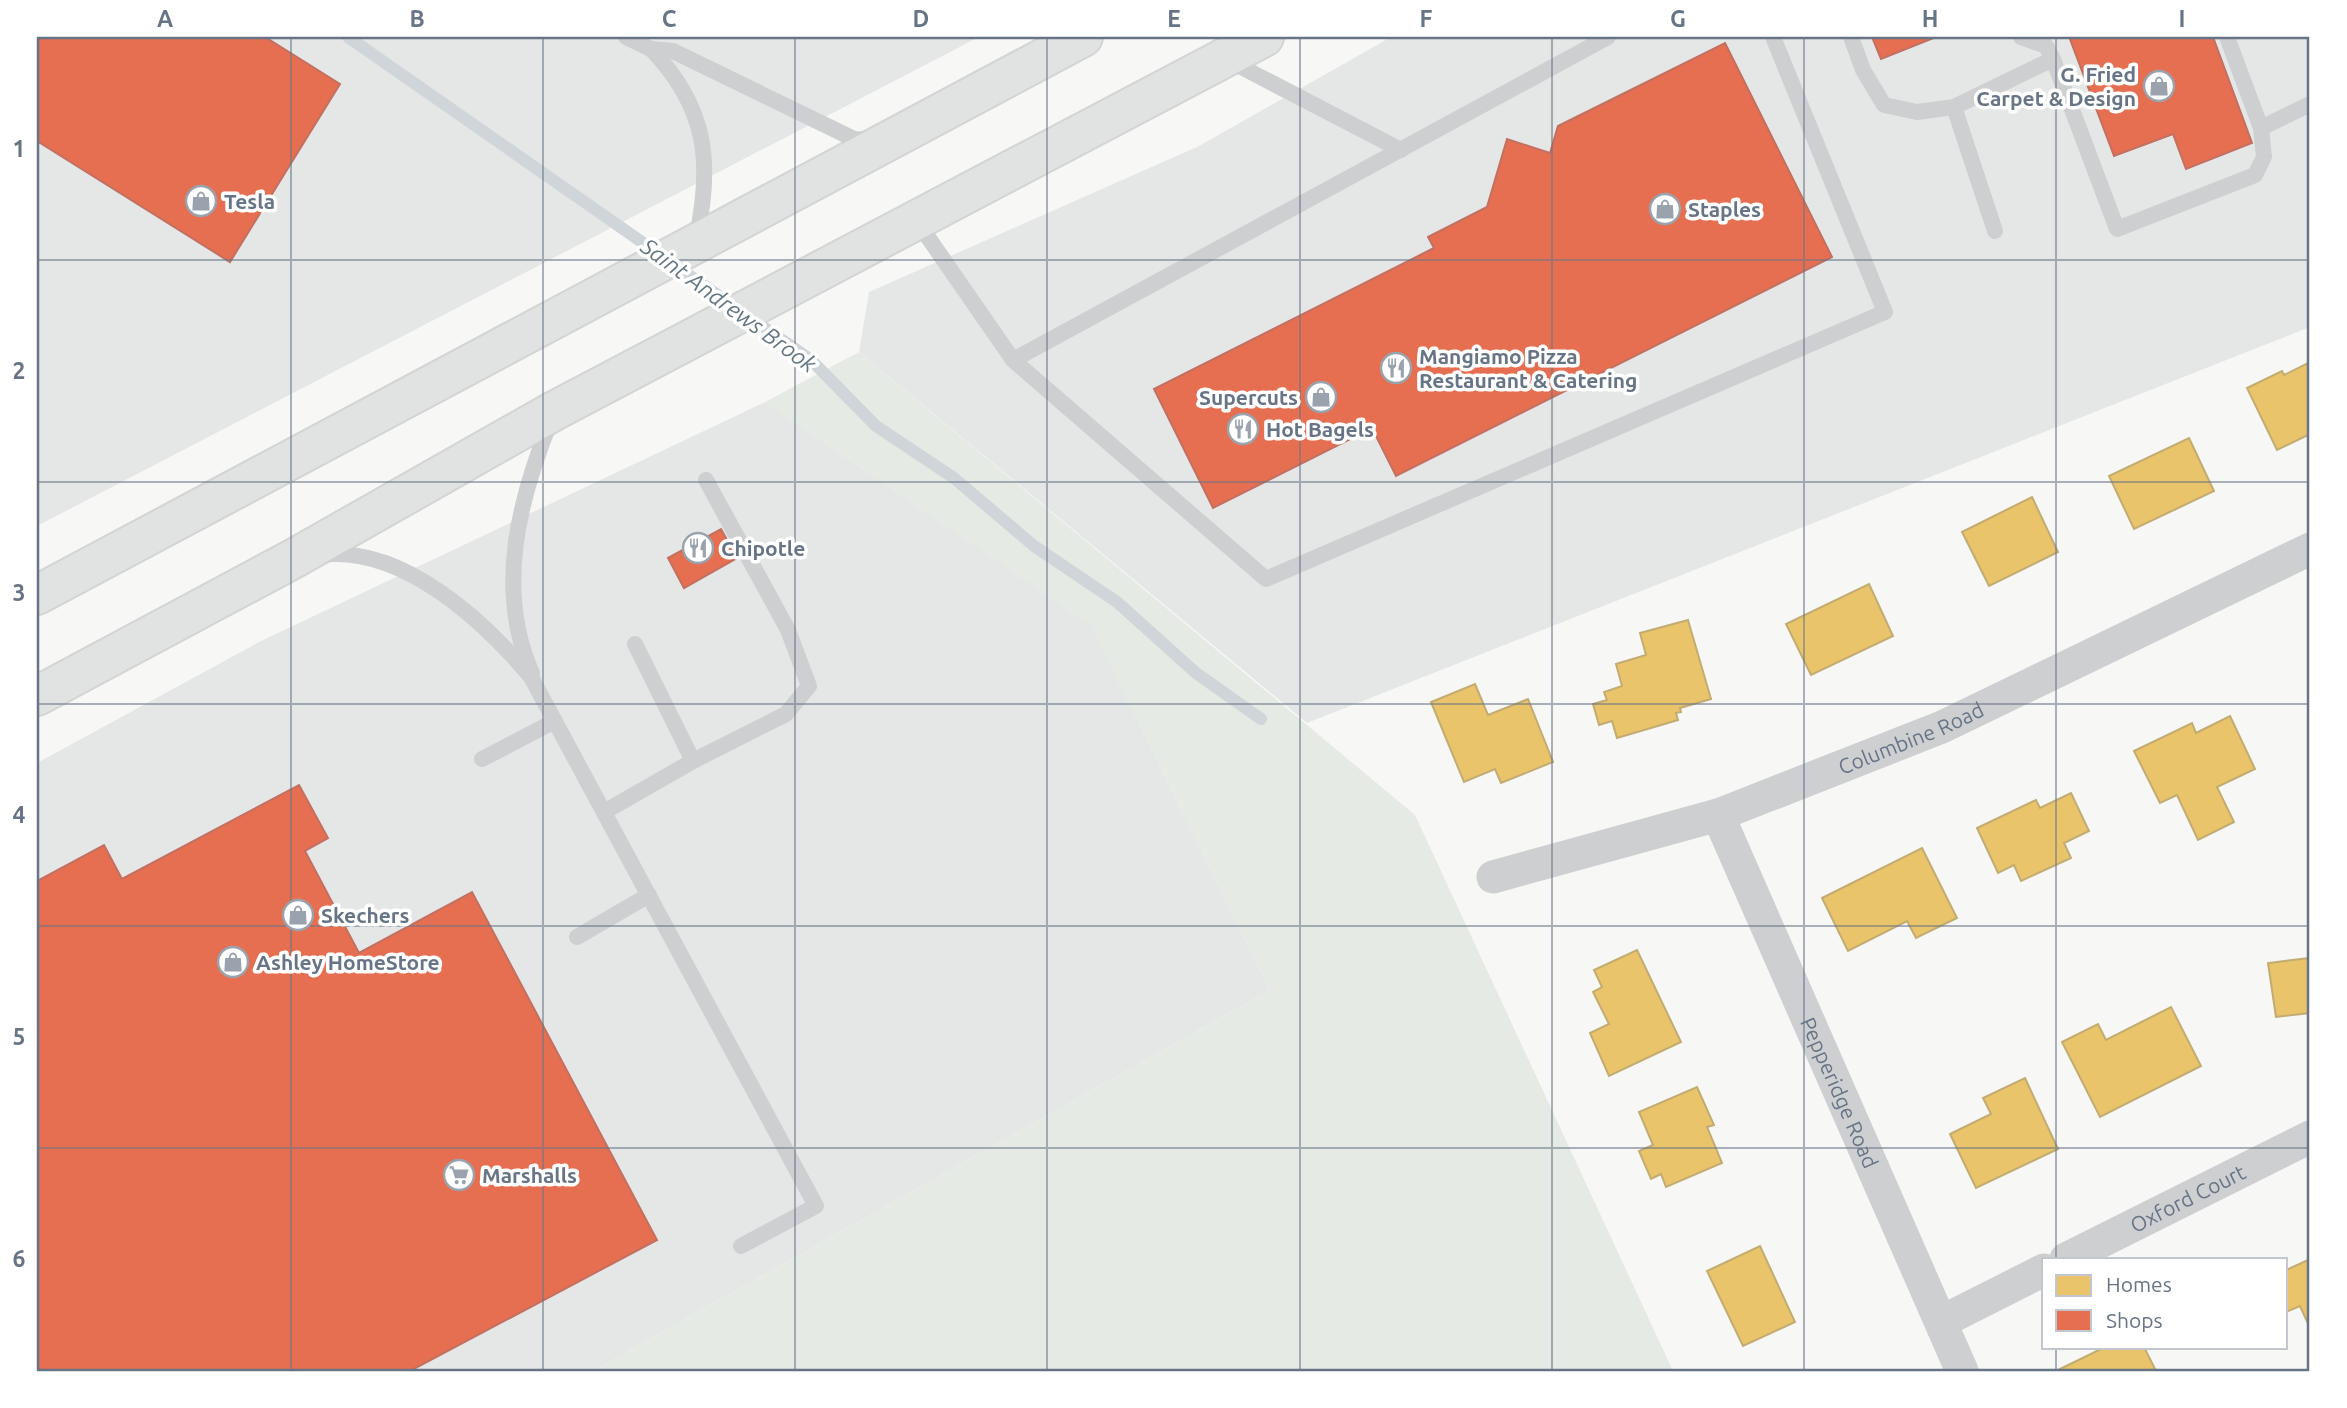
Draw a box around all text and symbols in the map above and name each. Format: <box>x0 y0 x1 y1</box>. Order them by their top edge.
text: A <box>157 6 173 31</box>
text: B <box>409 6 425 31</box>
text: C <box>662 6 677 31</box>
text: D <box>913 6 929 31</box>
text: E <box>1167 6 1181 31</box>
text: F <box>1420 6 1433 31</box>
text: G <box>1670 6 1686 31</box>
text: H <box>1922 6 1938 31</box>
text: I <box>2179 6 2185 31</box>
place label: G. Fried Carpet & Design <box>1976 62 2136 110</box>
shop icon: G. Fried Carpet & Design <box>2142 69 2176 103</box>
text: 1 <box>13 136 25 161</box>
shop icon: Tesla <box>184 184 218 218</box>
place label: Tesla <box>224 189 275 213</box>
shop icon: Staples <box>1648 192 1682 226</box>
place label: Staples <box>1688 197 1761 221</box>
water label: Saint Andrews Brook <box>636 232 822 377</box>
place label: Mangiamo Pizza Restaurant & Catering <box>1419 344 1637 392</box>
restaurant icon: Mangiamo Pizza Restaurant & Catering <box>1379 351 1413 385</box>
text: 2 <box>13 358 25 383</box>
shop icon: Supercuts <box>1304 380 1338 414</box>
place label: Supercuts <box>1199 385 1298 409</box>
restaurant icon: Hot Bagels <box>1226 412 1260 446</box>
place label: Hot Bagels <box>1266 417 1374 441</box>
restaurant icon: Chipotle <box>681 531 715 565</box>
place label: Chipotle <box>721 536 805 560</box>
text: 3 <box>13 580 25 605</box>
street label: Columbine Road <box>1835 697 1987 779</box>
text: 4 <box>13 802 26 827</box>
shop icon: Skechers <box>281 898 315 932</box>
place label: Skechers <box>321 903 409 927</box>
shop icon: Ashley HomeStore <box>216 945 250 979</box>
place label: Ashley HomeStore <box>256 950 440 974</box>
street label: Pepperidge Road <box>1796 1013 1883 1172</box>
text: 5 <box>13 1024 25 1049</box>
supermarket icon: Marshalls <box>442 1158 476 1192</box>
street label: Oxford Court <box>2126 1159 2249 1237</box>
place label: Marshalls <box>482 1163 577 1187</box>
text: 6 <box>13 1246 26 1271</box>
legend <box>2042 1258 2288 1348</box>
text: Homes <box>2106 1272 2172 1296</box>
text: Shops <box>2106 1308 2163 1332</box>

